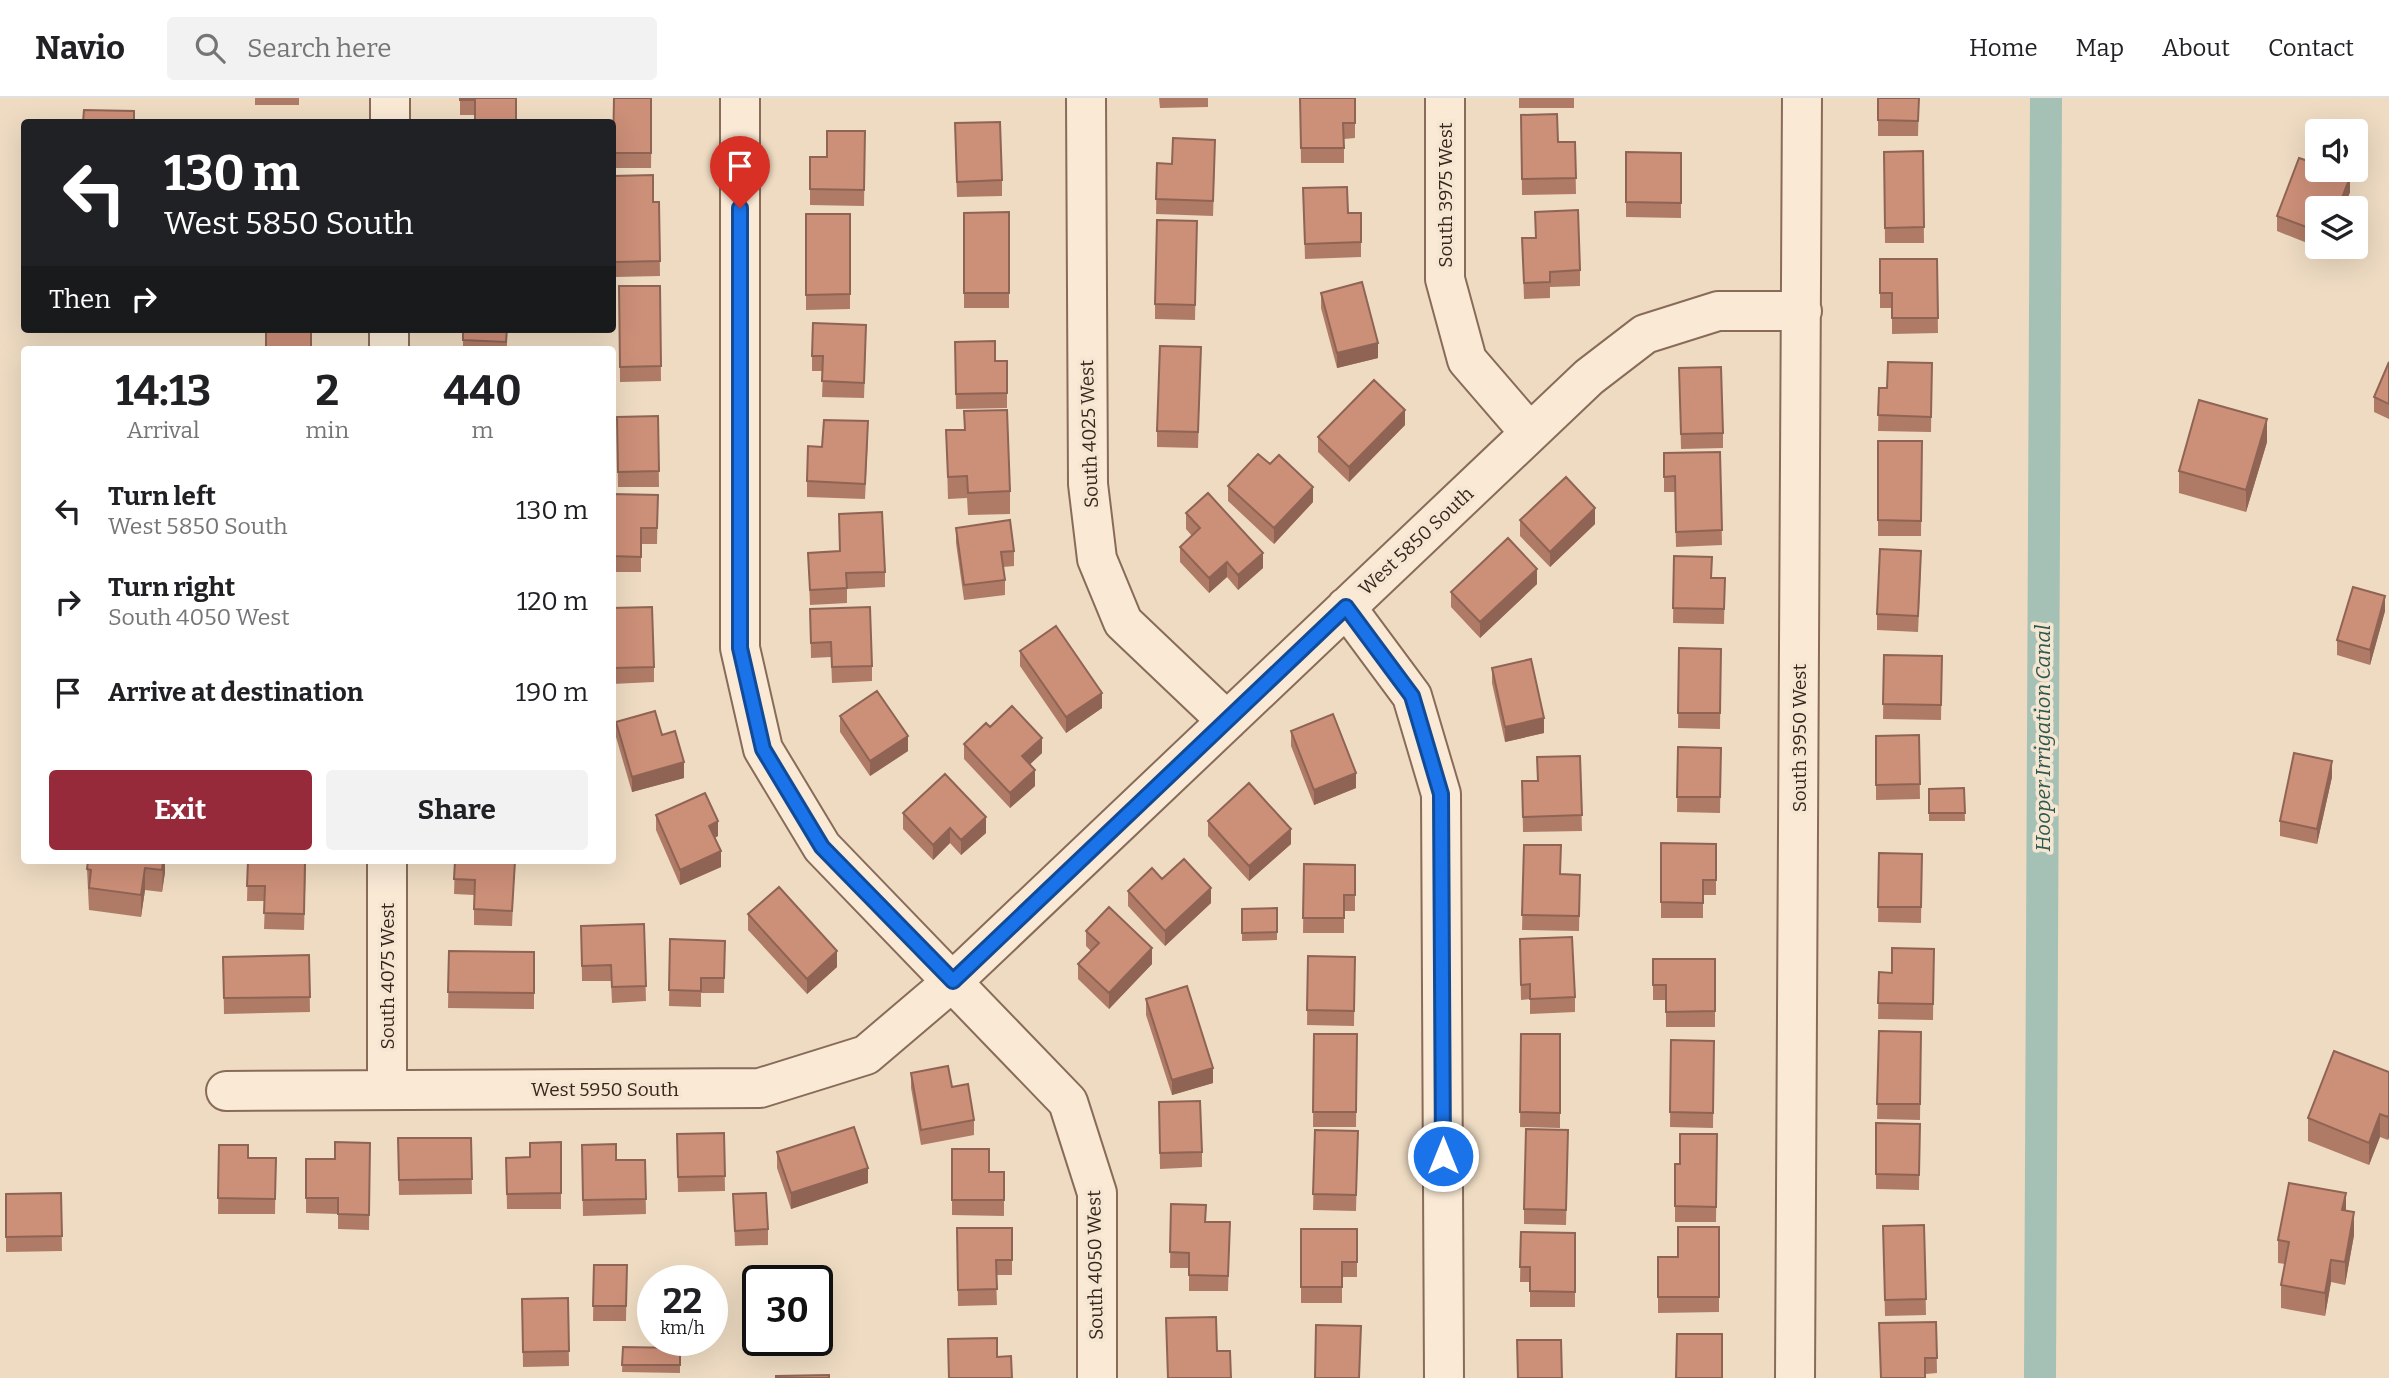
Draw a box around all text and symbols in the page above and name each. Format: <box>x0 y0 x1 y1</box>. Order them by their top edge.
search box <box>167 17 657 80</box>
text: Navio <box>35 28 125 68</box>
icon: search <box>191 29 229 67</box>
text: Search here <box>247 33 391 64</box>
text: Home <box>1969 34 2038 62</box>
text: Map <box>2076 34 2124 62</box>
text: About <box>2162 34 2230 62</box>
text: Contact <box>2268 34 2354 62</box>
map controls <box>2305 119 2368 259</box>
button: sound <box>2305 119 2368 182</box>
street label: South 3975 West <box>1434 122 1457 268</box>
pin <box>710 136 770 208</box>
text: 130 m <box>164 144 300 203</box>
icon: left <box>49 147 140 238</box>
icon: arrive <box>721 147 759 185</box>
button: layers <box>2305 196 2368 259</box>
text: West 5850 South <box>164 204 414 242</box>
icon: right <box>125 280 163 318</box>
text: Then <box>49 284 111 315</box>
street label: South 4025 West <box>1075 359 1103 508</box>
text: 14:13 <box>115 366 211 416</box>
text: 2 <box>315 366 339 416</box>
text: 440 <box>443 366 522 416</box>
text: Arrival <box>127 416 200 444</box>
text: min <box>306 416 349 444</box>
text: m <box>471 416 493 444</box>
text: Turn left <box>108 481 216 512</box>
street label: West 5850 South <box>1354 482 1478 600</box>
icon: left <box>49 492 87 530</box>
text: 130 m <box>516 495 588 526</box>
text: West 5850 South <box>108 512 287 540</box>
text: Turn right <box>108 572 235 603</box>
icon: right <box>49 583 87 621</box>
text: 120 m <box>517 586 588 617</box>
text: South 4050 West <box>108 603 290 631</box>
water label: Hooper Irrigation Canal <box>2030 624 2056 851</box>
street label: South 3950 West <box>1788 664 1811 812</box>
icon: arrive <box>49 674 87 712</box>
text: Arrive at destination <box>108 677 363 708</box>
text: 190 m <box>516 677 588 708</box>
button: Exit <box>49 770 312 850</box>
button: Share <box>326 770 588 850</box>
street label: South 4075 West <box>376 902 399 1050</box>
street label: West 5950 South <box>531 1078 679 1101</box>
position arrow <box>1406 1119 1480 1193</box>
street label: South 4050 West <box>1082 1190 1108 1340</box>
speed limit sign: 30 <box>742 1265 833 1356</box>
text: 22 <box>663 1280 702 1322</box>
text: km/h <box>660 1317 705 1339</box>

